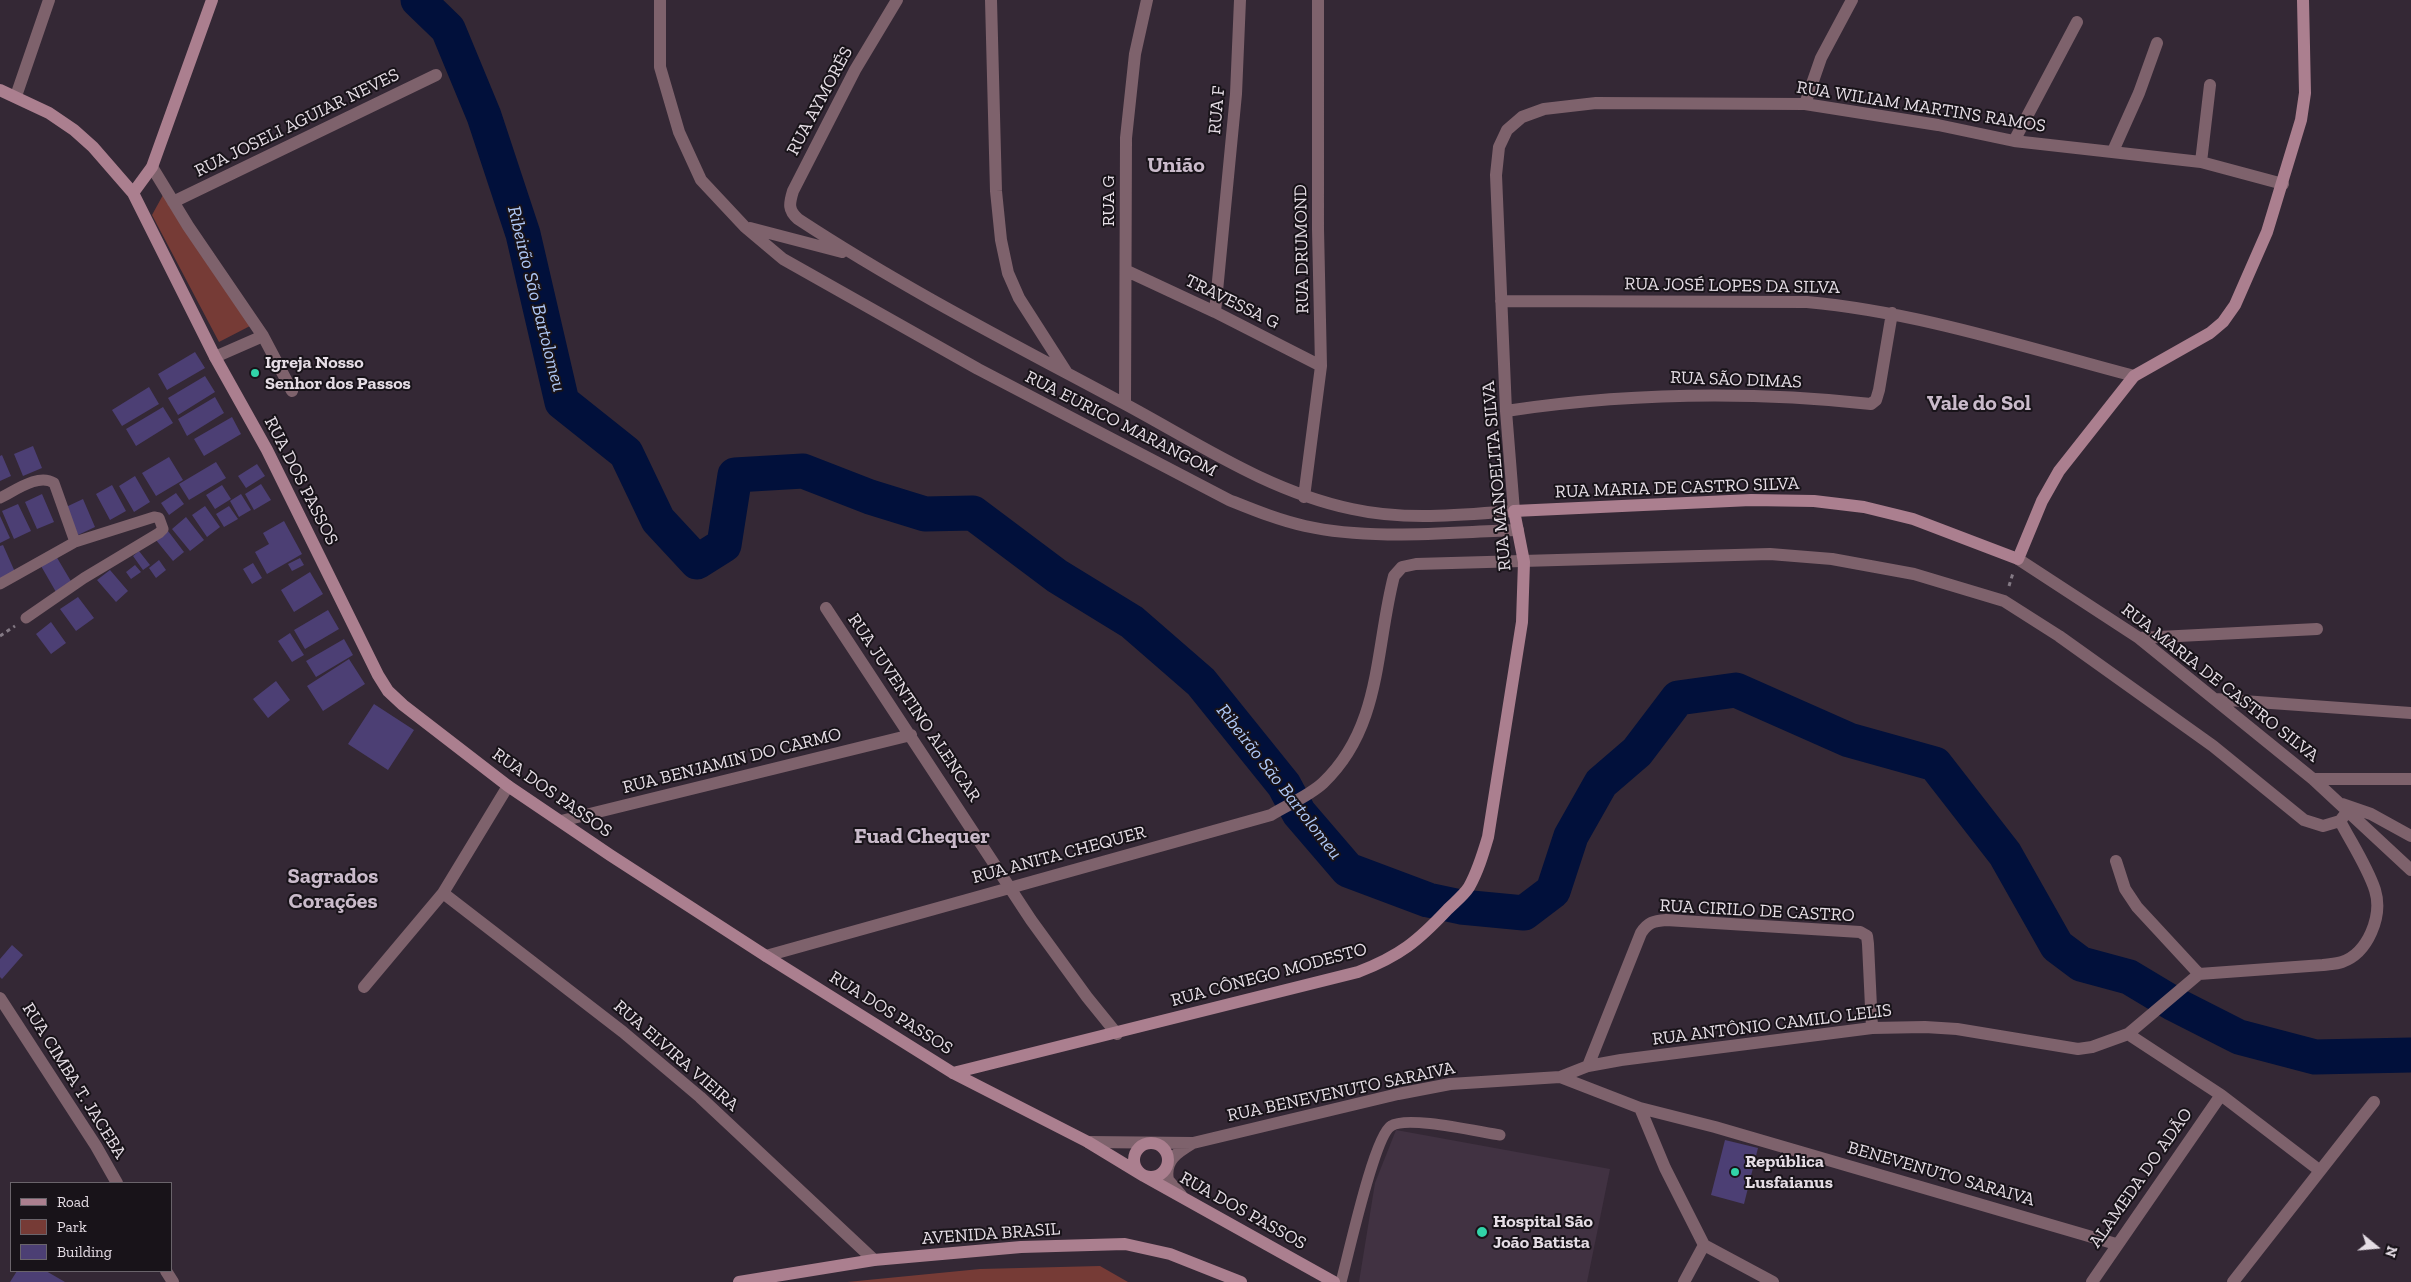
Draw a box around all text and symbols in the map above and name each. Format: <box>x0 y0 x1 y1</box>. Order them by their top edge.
street label: RUA AYMORÉS <box>782 43 858 159</box>
street label: RUA JOSELI AGUIAR NEVES <box>191 64 403 182</box>
street label: RUA WILIAM MARTINS RAMOS <box>1795 77 2047 137</box>
street label: RUA F <box>1204 85 1230 135</box>
district label: União <box>1147 153 1205 179</box>
street label: RUA G <box>1098 175 1120 227</box>
street label: RUA DRUMOND <box>1290 184 1314 314</box>
water label: Ribeirão São Bartolomeu <box>502 204 570 394</box>
street label: TRAVESSA G <box>1181 270 1283 334</box>
street label: RUA JOSÉ LOPES DA SILVA <box>1624 273 1840 299</box>
place label: Igreja Nosso Senhor dos Passos <box>265 352 411 394</box>
street label: RUA EURICO MARANGOM <box>1021 366 1221 482</box>
marker: Igreja Nosso Senhor dos Passos <box>249 367 261 379</box>
street label: RUA SÃO DIMAS <box>1670 367 1802 393</box>
street label: RUA MANOELITA SILVA <box>1478 380 1516 572</box>
district label: Vale do Sol <box>1927 391 2031 417</box>
street label: RUA DOS PASSOS <box>259 413 343 549</box>
street label: RUA MARIA DE CASTRO SILVA <box>1554 473 1800 503</box>
street label: RUA MARIA DE CASTRO SILVA <box>2117 599 2323 767</box>
street label: RUA JUVENTINO ALENCAR <box>843 610 985 806</box>
water label: Ribeirão São Bartolomeu <box>1211 700 1347 864</box>
street label: RUA BENJAMIN DO CARMO <box>620 723 844 799</box>
street label: RUA DOS PASSOS <box>488 744 616 842</box>
street label: RUA ANITA CHEQUER <box>970 821 1148 889</box>
district label: Fuad Chequer <box>854 824 990 850</box>
district label: Sagrados Corações <box>288 864 378 916</box>
street label: RUA CIRILO DE CASTRO <box>1659 895 1855 927</box>
street label: RUA CÔNEGO MODESTO <box>1169 938 1369 1012</box>
street label: RUA DOS PASSOS <box>825 966 957 1060</box>
street label: RUA ELVIRA VIEIRA <box>609 996 743 1116</box>
street label: RUA CIMBA T. JACEBA <box>17 999 131 1163</box>
street label: RUA ANTÔNIO CAMILO LELIS <box>1651 1000 1893 1050</box>
street label: RUA BENEVENUTO SARAIVA <box>1225 1057 1457 1127</box>
street label: ALAMEDA DO ADÃO <box>2085 1104 2197 1252</box>
street label: BENEVENUTO SARAIVA <box>1845 1137 2037 1211</box>
place label: República Lusfaianus <box>1745 1151 1833 1194</box>
marker: República Lusfaianus <box>1729 1166 1741 1178</box>
street label: RUA DOS PASSOS <box>1176 1167 1310 1255</box>
legend <box>10 1182 172 1272</box>
text: Road <box>57 1193 89 1211</box>
place label: Hospital São João Batista <box>1493 1211 1593 1254</box>
text: Park <box>57 1218 87 1236</box>
street label: AVENIDA BRASIL <box>921 1218 1061 1250</box>
north arrow <box>2351 1222 2401 1272</box>
marker: Hospital São João Batista <box>1475 1225 1489 1239</box>
text: Building <box>57 1243 112 1261</box>
text: N <box>2381 1244 2401 1259</box>

